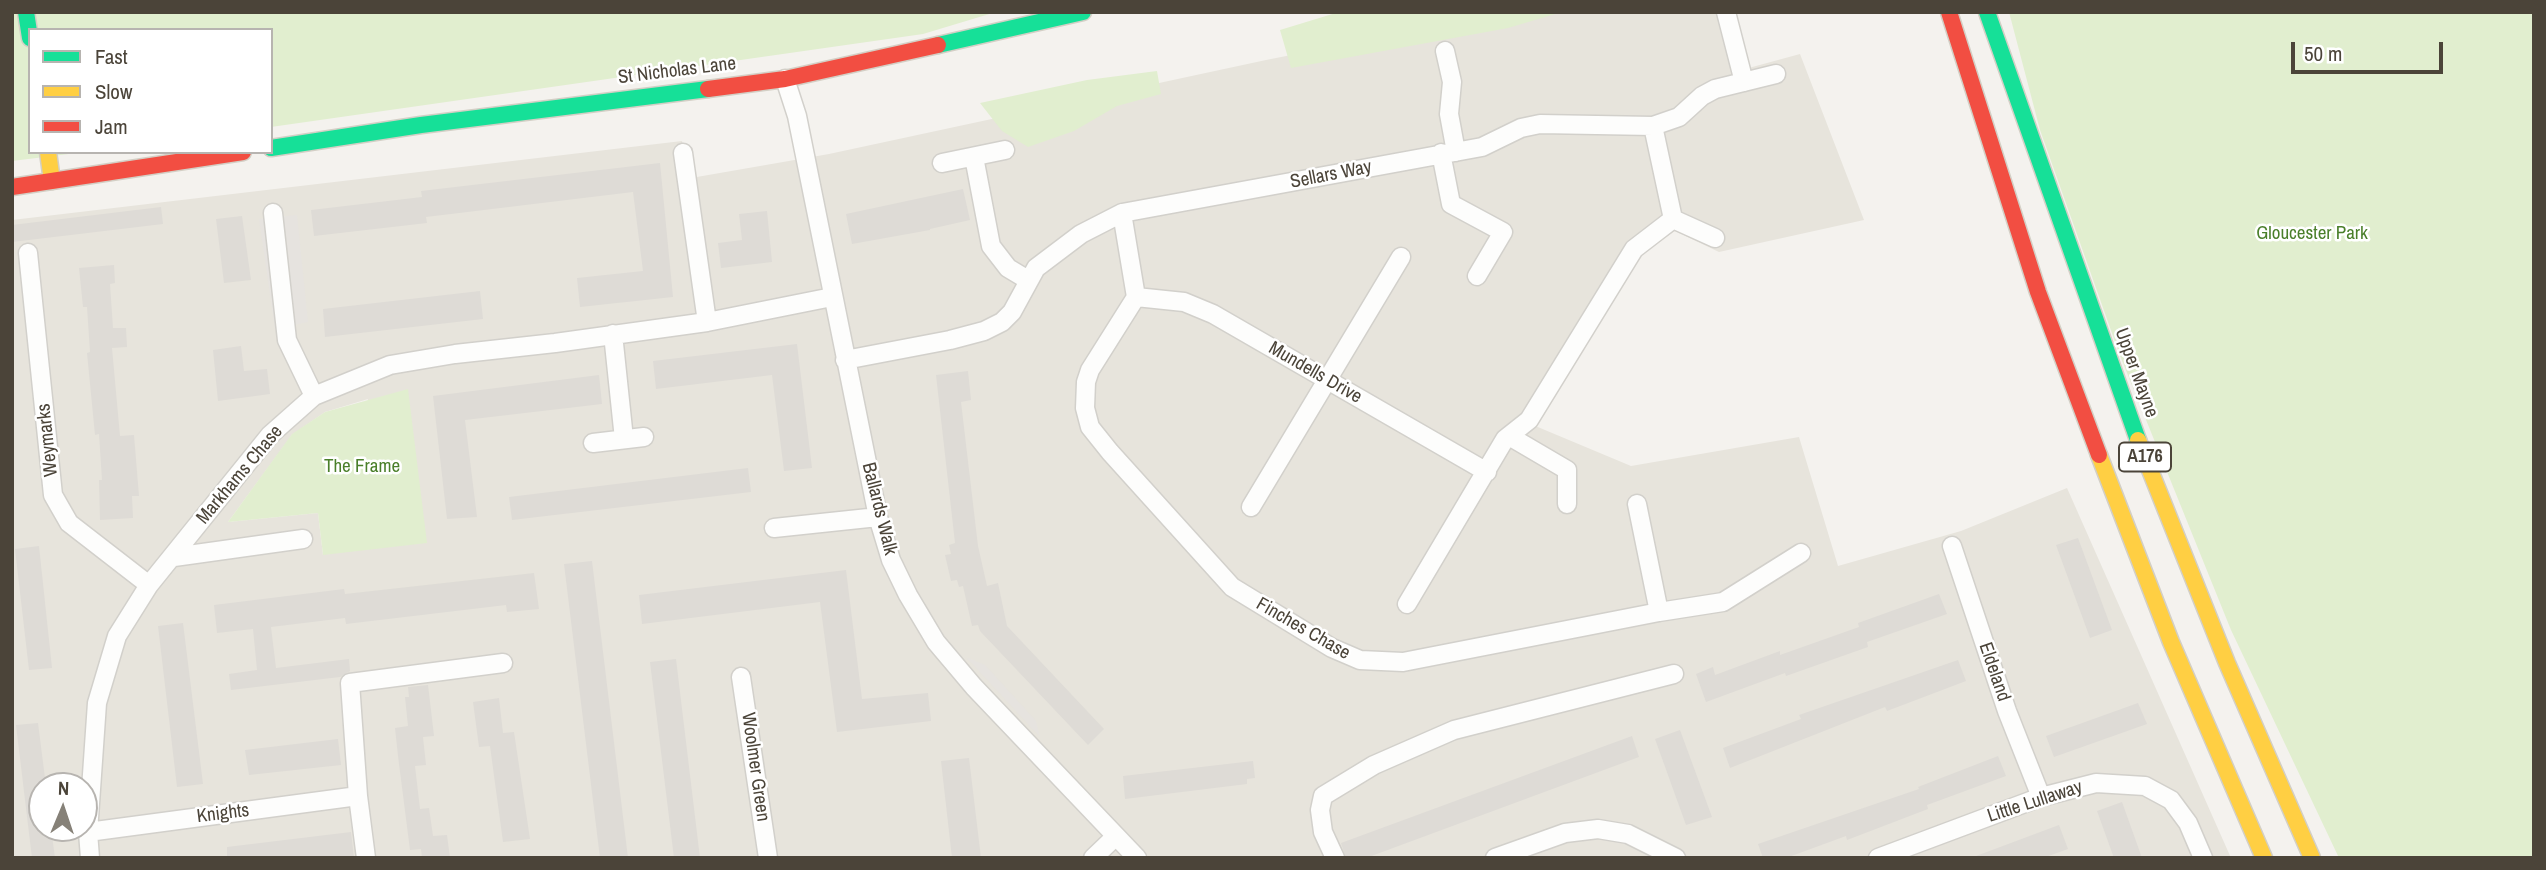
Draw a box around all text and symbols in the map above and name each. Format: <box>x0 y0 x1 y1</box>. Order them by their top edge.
legend <box>28 28 273 154</box>
scale bar <box>2294 28 2446 72</box>
text: 50 m <box>2304 39 2342 68</box>
text: Fast <box>95 42 128 71</box>
street label: St Nicholas Lane <box>617 52 737 90</box>
text: Slow <box>95 77 132 106</box>
text: Jam <box>95 112 128 141</box>
street label: Sellars Way <box>1288 156 1374 194</box>
park label: Gloucester Park <box>2256 223 2368 245</box>
street label: Upper Mayne <box>2109 325 2163 421</box>
street label: Mundells Drive <box>1264 337 1366 409</box>
street label: Weymarks <box>33 402 63 478</box>
street label: Markhams Chase <box>192 421 288 529</box>
road number: A176 <box>2119 443 2171 472</box>
park label: The Frame <box>324 456 400 478</box>
street label: Ballards Walk <box>856 460 902 558</box>
street label: Finches Chase <box>1252 593 1354 665</box>
street label: Eldeland <box>1973 640 2015 704</box>
street label: Woolmer Green <box>736 711 774 823</box>
north arrow <box>28 772 98 842</box>
text: N <box>58 775 70 801</box>
street label: Little Lullaway <box>1985 776 2085 828</box>
street label: Knights <box>195 799 251 829</box>

